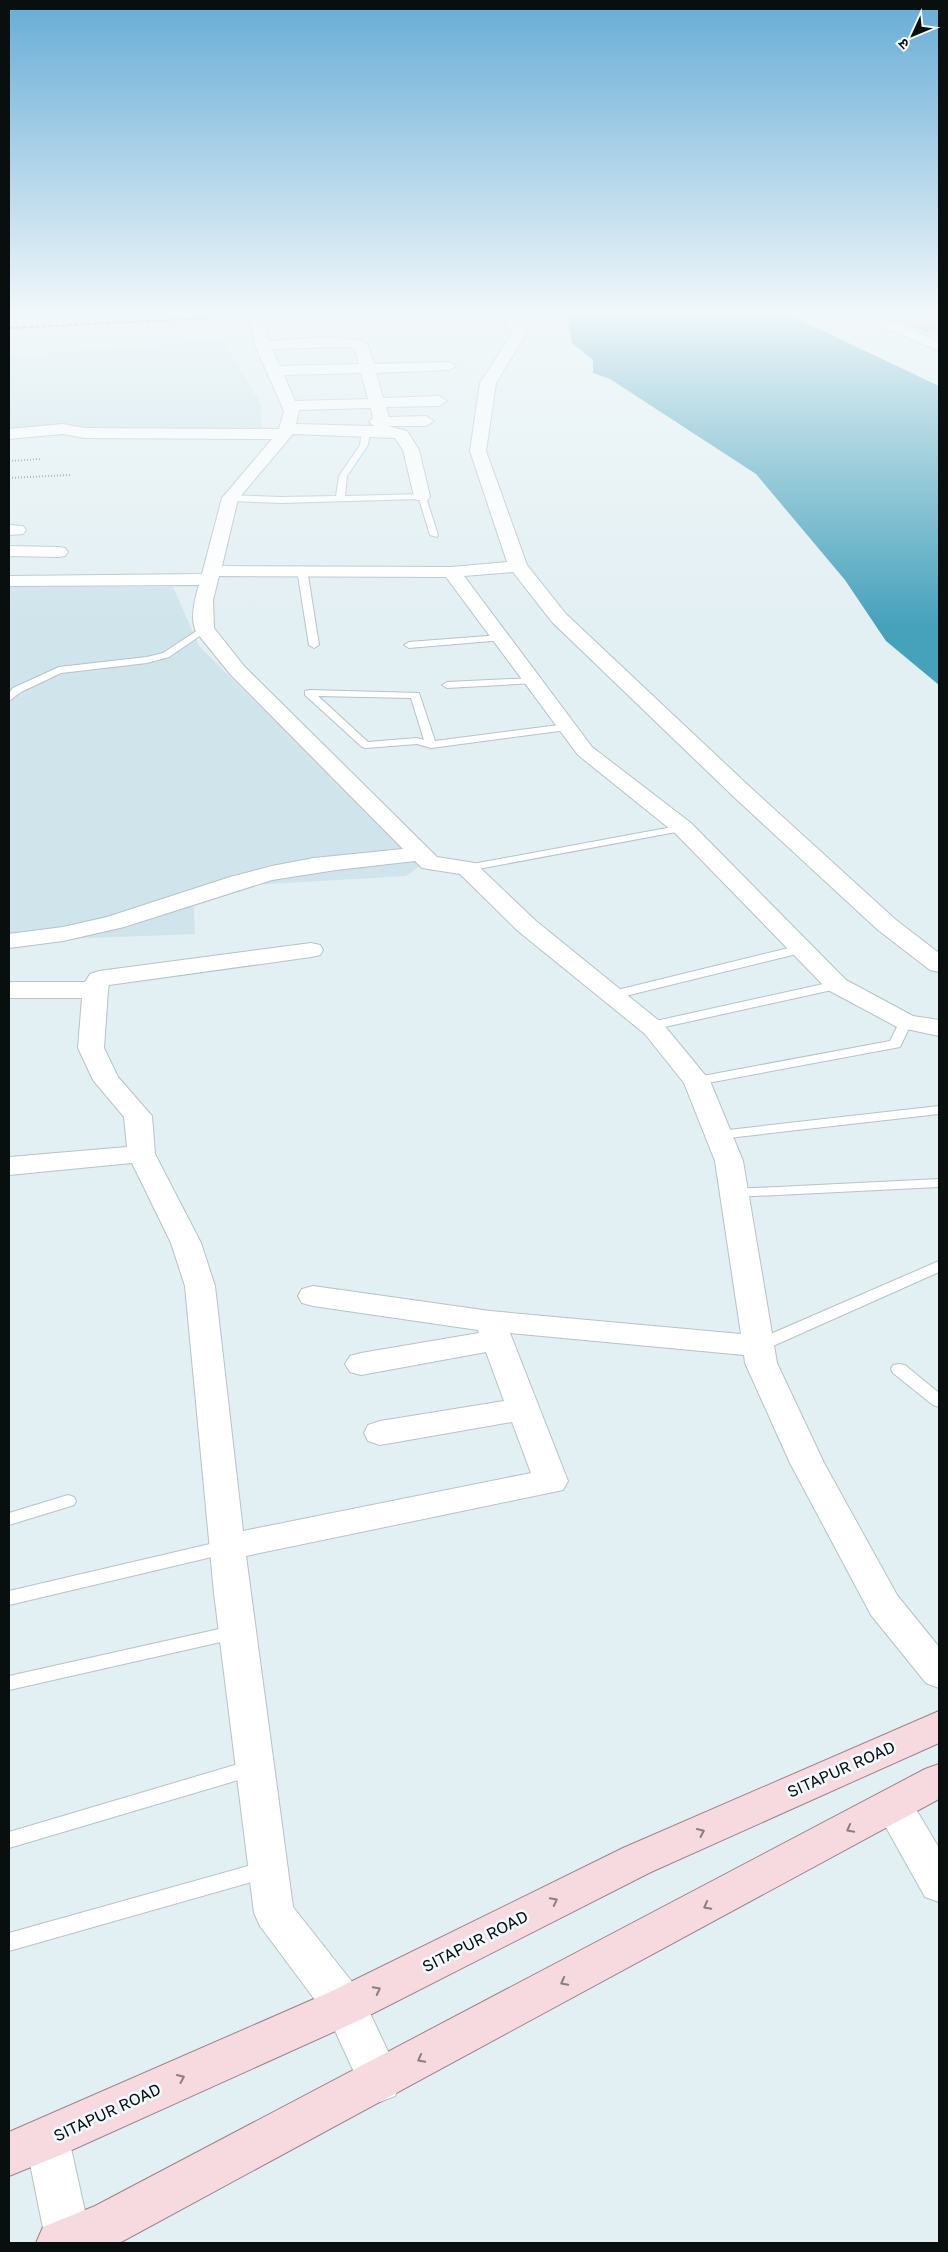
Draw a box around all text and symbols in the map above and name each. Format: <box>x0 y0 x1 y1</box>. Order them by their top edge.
north arrow <box>888 10 938 60</box>
text: उ <box>894 35 912 53</box>
street label: SITAPUR ROAD <box>784 1736 898 1802</box>
one-way arrow <box>846 1823 855 1833</box>
one-way arrow <box>696 1827 705 1838</box>
one-way arrow <box>549 1897 558 1908</box>
one-way arrow <box>703 1899 712 1909</box>
street label: SITAPUR ROAD <box>419 1906 531 1976</box>
one-way arrow <box>560 1976 569 1986</box>
one-way arrow <box>372 1986 381 1996</box>
one-way arrow <box>417 2053 426 2063</box>
one-way arrow <box>176 2073 185 2084</box>
street label: SITAPUR ROAD <box>50 2078 164 2146</box>

